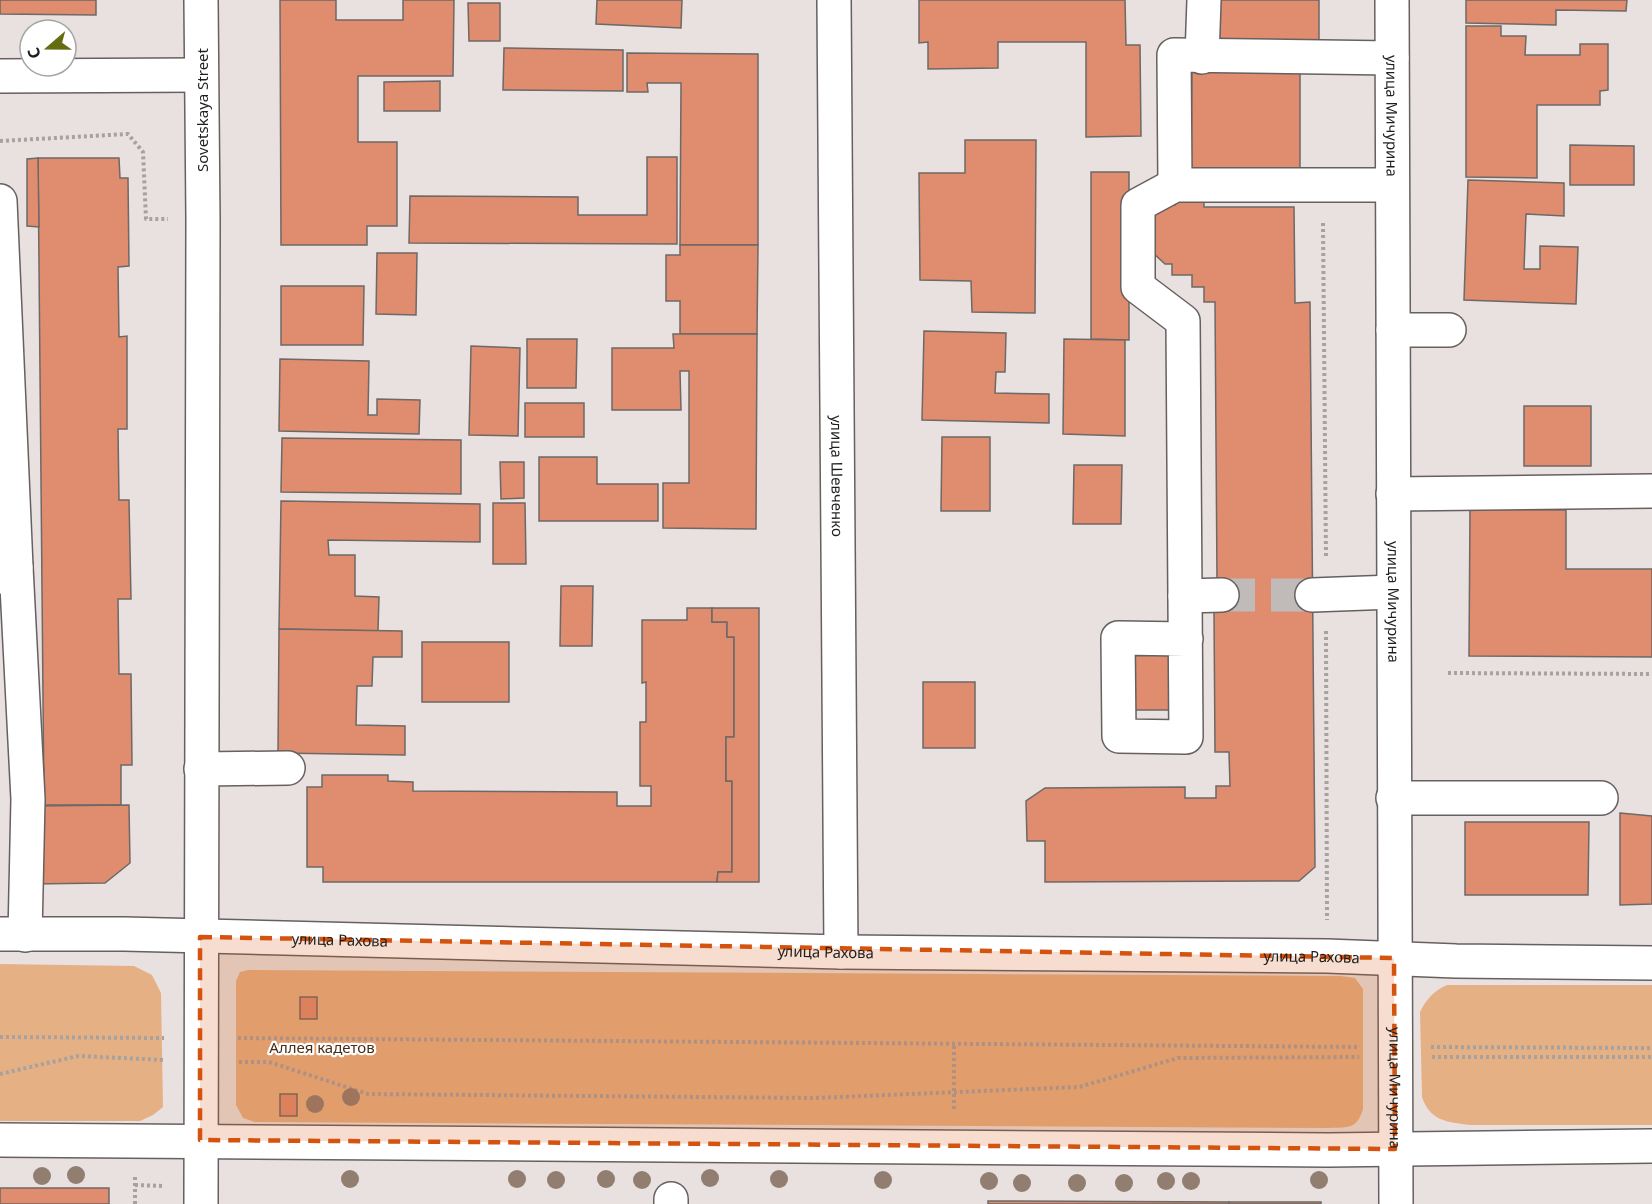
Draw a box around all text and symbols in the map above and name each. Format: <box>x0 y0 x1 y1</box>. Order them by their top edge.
north arrow <box>18 18 78 78</box>
text: С <box>22 45 46 62</box>
street label: Sovetskaya Street <box>192 47 212 172</box>
street label: улица Мичурина <box>1382 55 1403 177</box>
street label: улица Шевченко <box>827 415 848 537</box>
street label: улица Мичурина <box>1384 541 1404 663</box>
street label: улица Рахова <box>292 928 388 951</box>
street label: улица Рахова <box>777 940 874 962</box>
street label: улица Рахова <box>1264 945 1360 967</box>
street label: улица Мичурина <box>1385 1027 1406 1149</box>
park label: Аллея кадетов <box>269 1037 375 1057</box>

